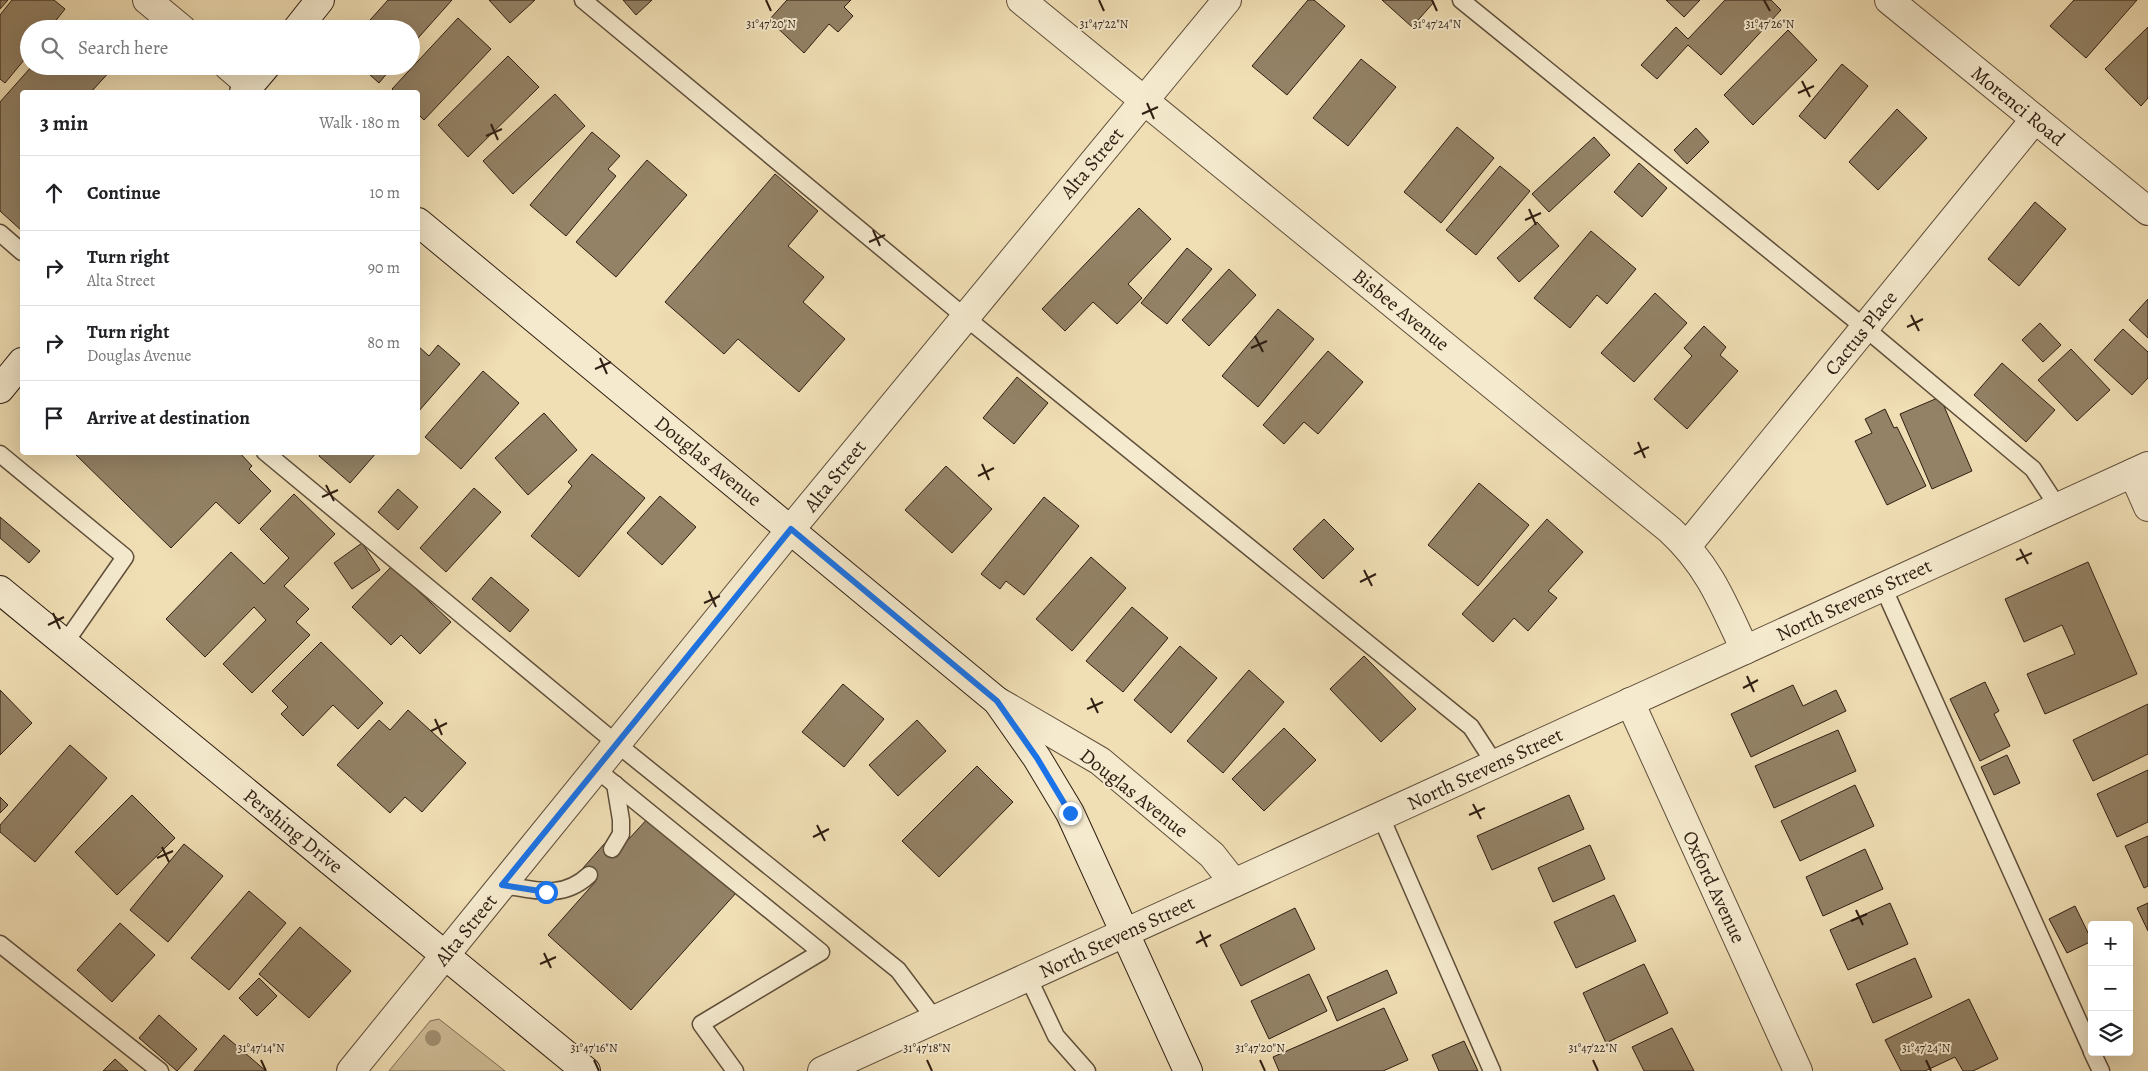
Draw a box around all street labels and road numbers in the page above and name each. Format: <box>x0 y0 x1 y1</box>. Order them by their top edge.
street label: Morenci Road <box>1965 60 2071 152</box>
street label: Alta Street <box>1054 121 1130 205</box>
street label: Bisbee Avenue <box>1347 263 1455 357</box>
street label: Cactus Place <box>1818 285 1904 381</box>
street label: Douglas Avenue <box>649 409 767 513</box>
street label: Alta Street <box>797 434 873 518</box>
street label: North Stevens Street <box>1772 552 1937 648</box>
street label: North Stevens Street <box>1403 721 1568 817</box>
street label: Douglas Avenue <box>1074 742 1194 844</box>
street label: Pershing Drive <box>238 782 349 880</box>
street label: Oxford Avenue <box>1676 826 1752 948</box>
street label: Alta Street <box>428 888 504 972</box>
street label: North Stevens Street <box>1035 889 1200 985</box>

